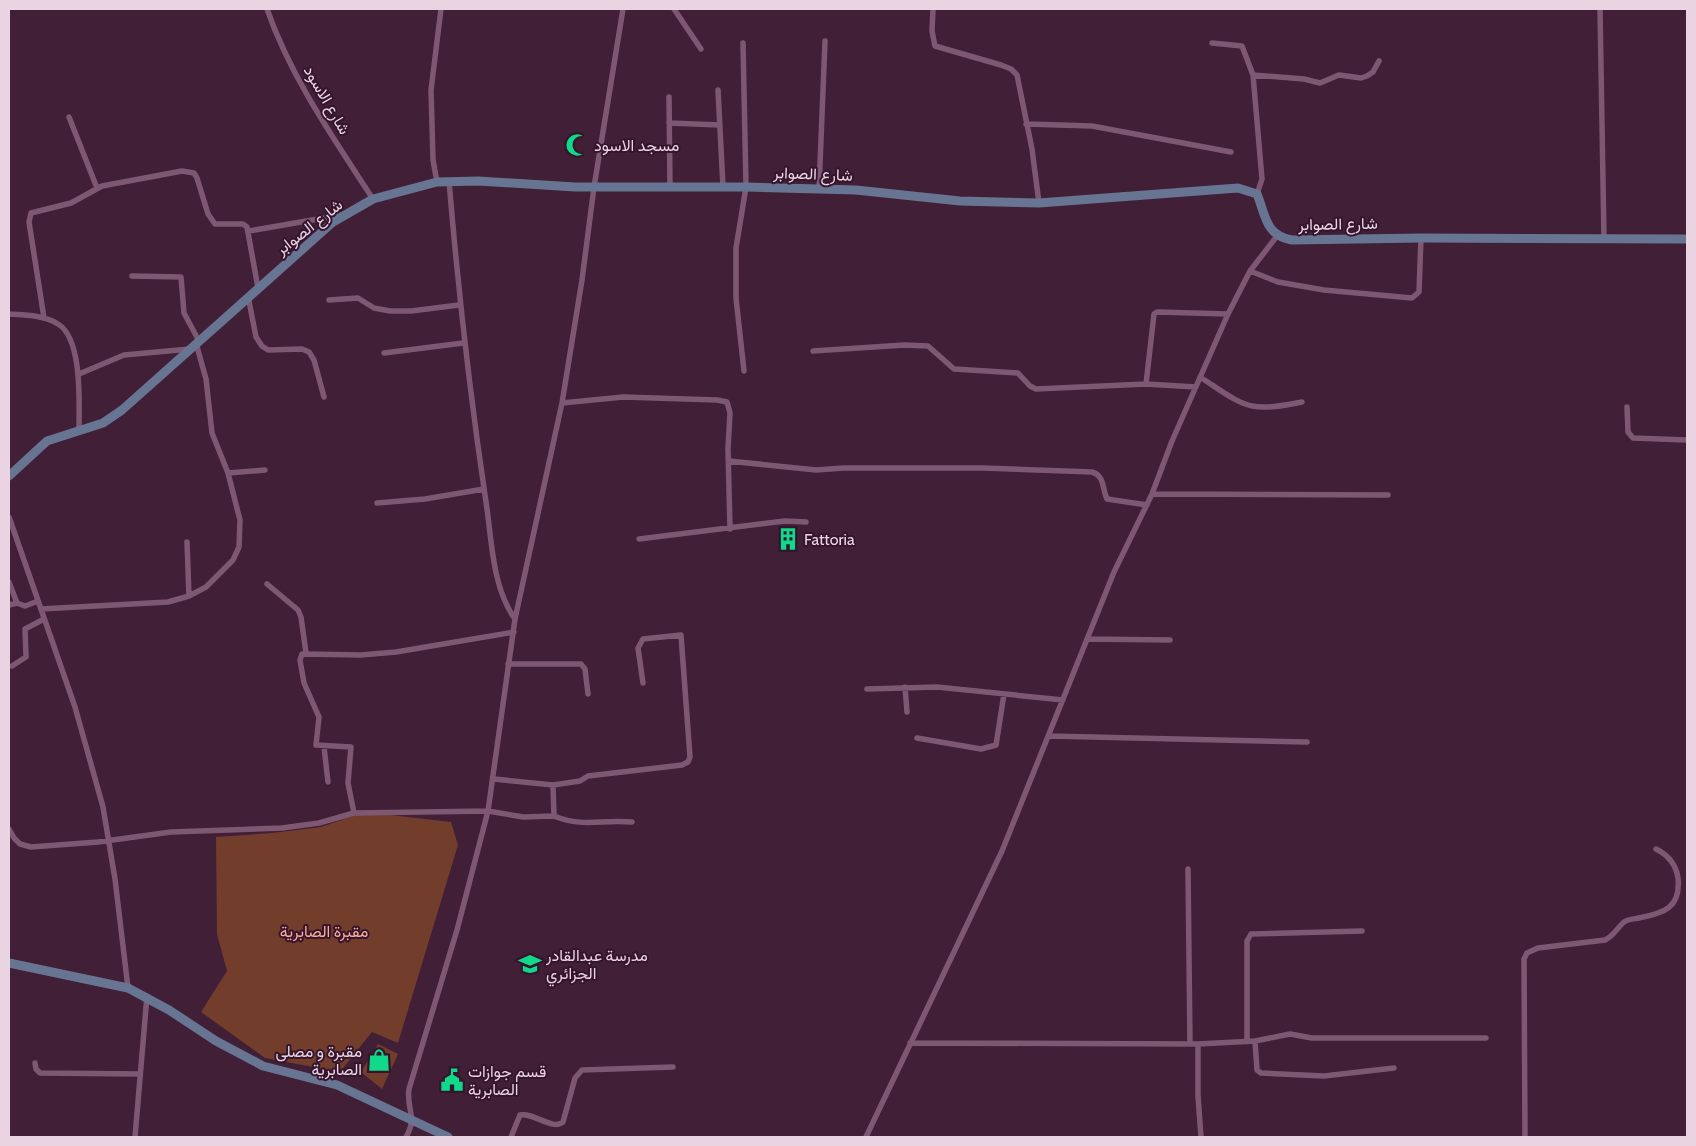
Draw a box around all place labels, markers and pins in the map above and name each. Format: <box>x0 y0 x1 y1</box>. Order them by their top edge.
mosque icon: مسجد الاسود <box>564 132 590 158</box>
place label: مسجد الاسود <box>594 136 679 156</box>
building icon: Fattoria <box>775 526 801 552</box>
place label: Fattoria <box>804 530 855 549</box>
place label: مدرسة عبدالقادر الجزائري <box>545 946 648 987</box>
school or university icon: مدرسة عبدالقادر الجزائري <box>517 951 543 977</box>
place label: مقبرة و مصلى الصابرية <box>276 1042 362 1080</box>
shop icon: مقبرة و مصلى الصابرية <box>366 1047 392 1073</box>
place label: قسم جوازات الصابرية <box>468 1062 546 1100</box>
public building icon: قسم جوازات الصابرية <box>439 1067 465 1093</box>

